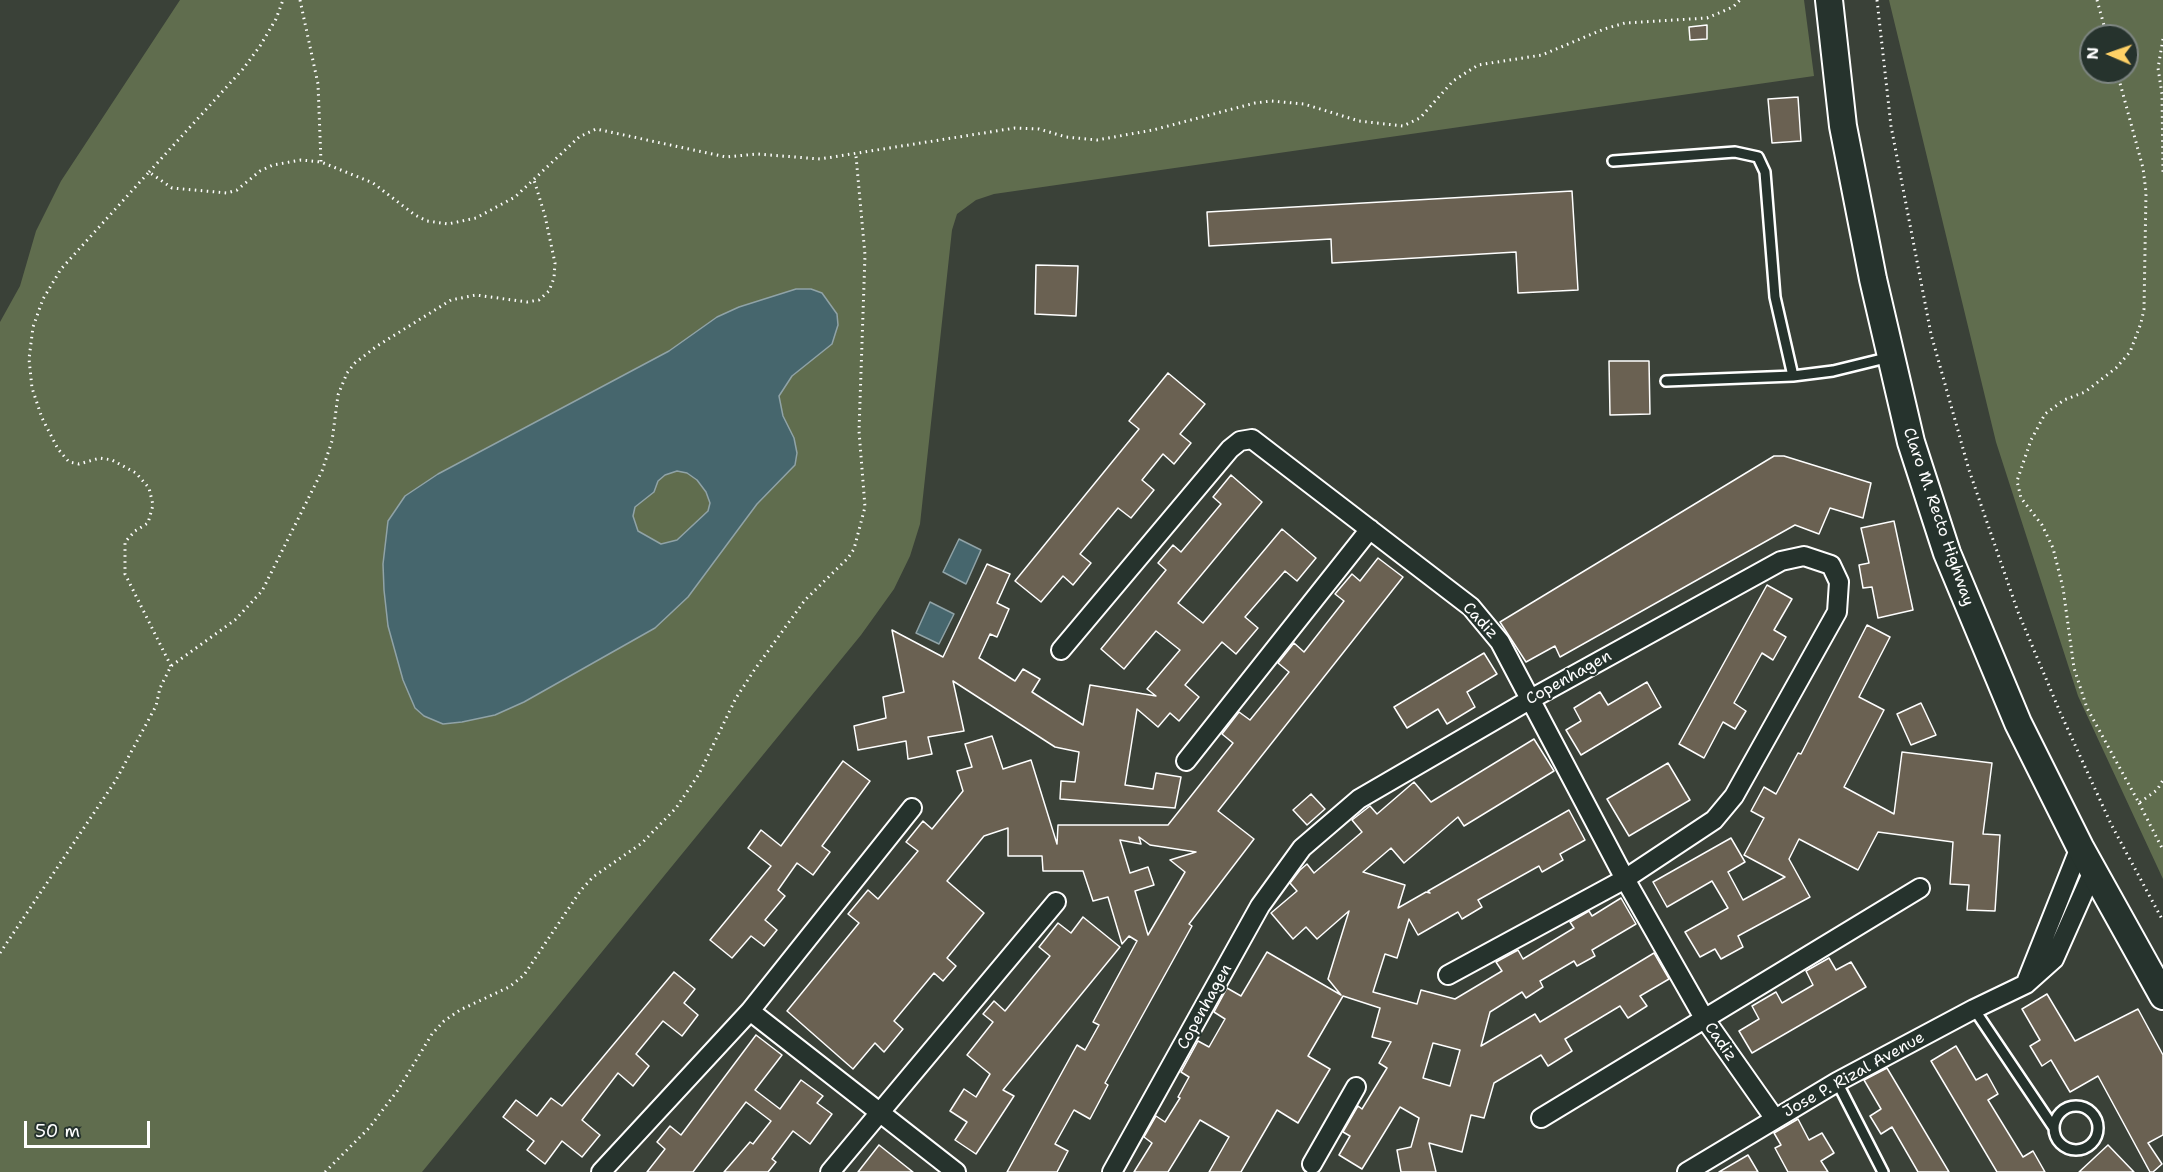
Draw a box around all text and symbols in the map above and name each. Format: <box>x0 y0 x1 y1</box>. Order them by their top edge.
north arrow <box>2079 24 2139 84</box>
text: N <box>2082 47 2103 60</box>
street label: Claro M. Recto Highway <box>1898 425 1978 609</box>
street label: Cadiz <box>1458 599 1502 643</box>
street label: Copenhagen <box>1523 647 1615 709</box>
street label: Copenhagen <box>1174 961 1236 1053</box>
street label: Cadiz <box>1700 1019 1740 1065</box>
street label: Jose P. Rizal Avenue <box>1780 1028 1928 1122</box>
scale bar <box>27 1109 153 1147</box>
text: 50 m <box>35 1119 80 1143</box>

